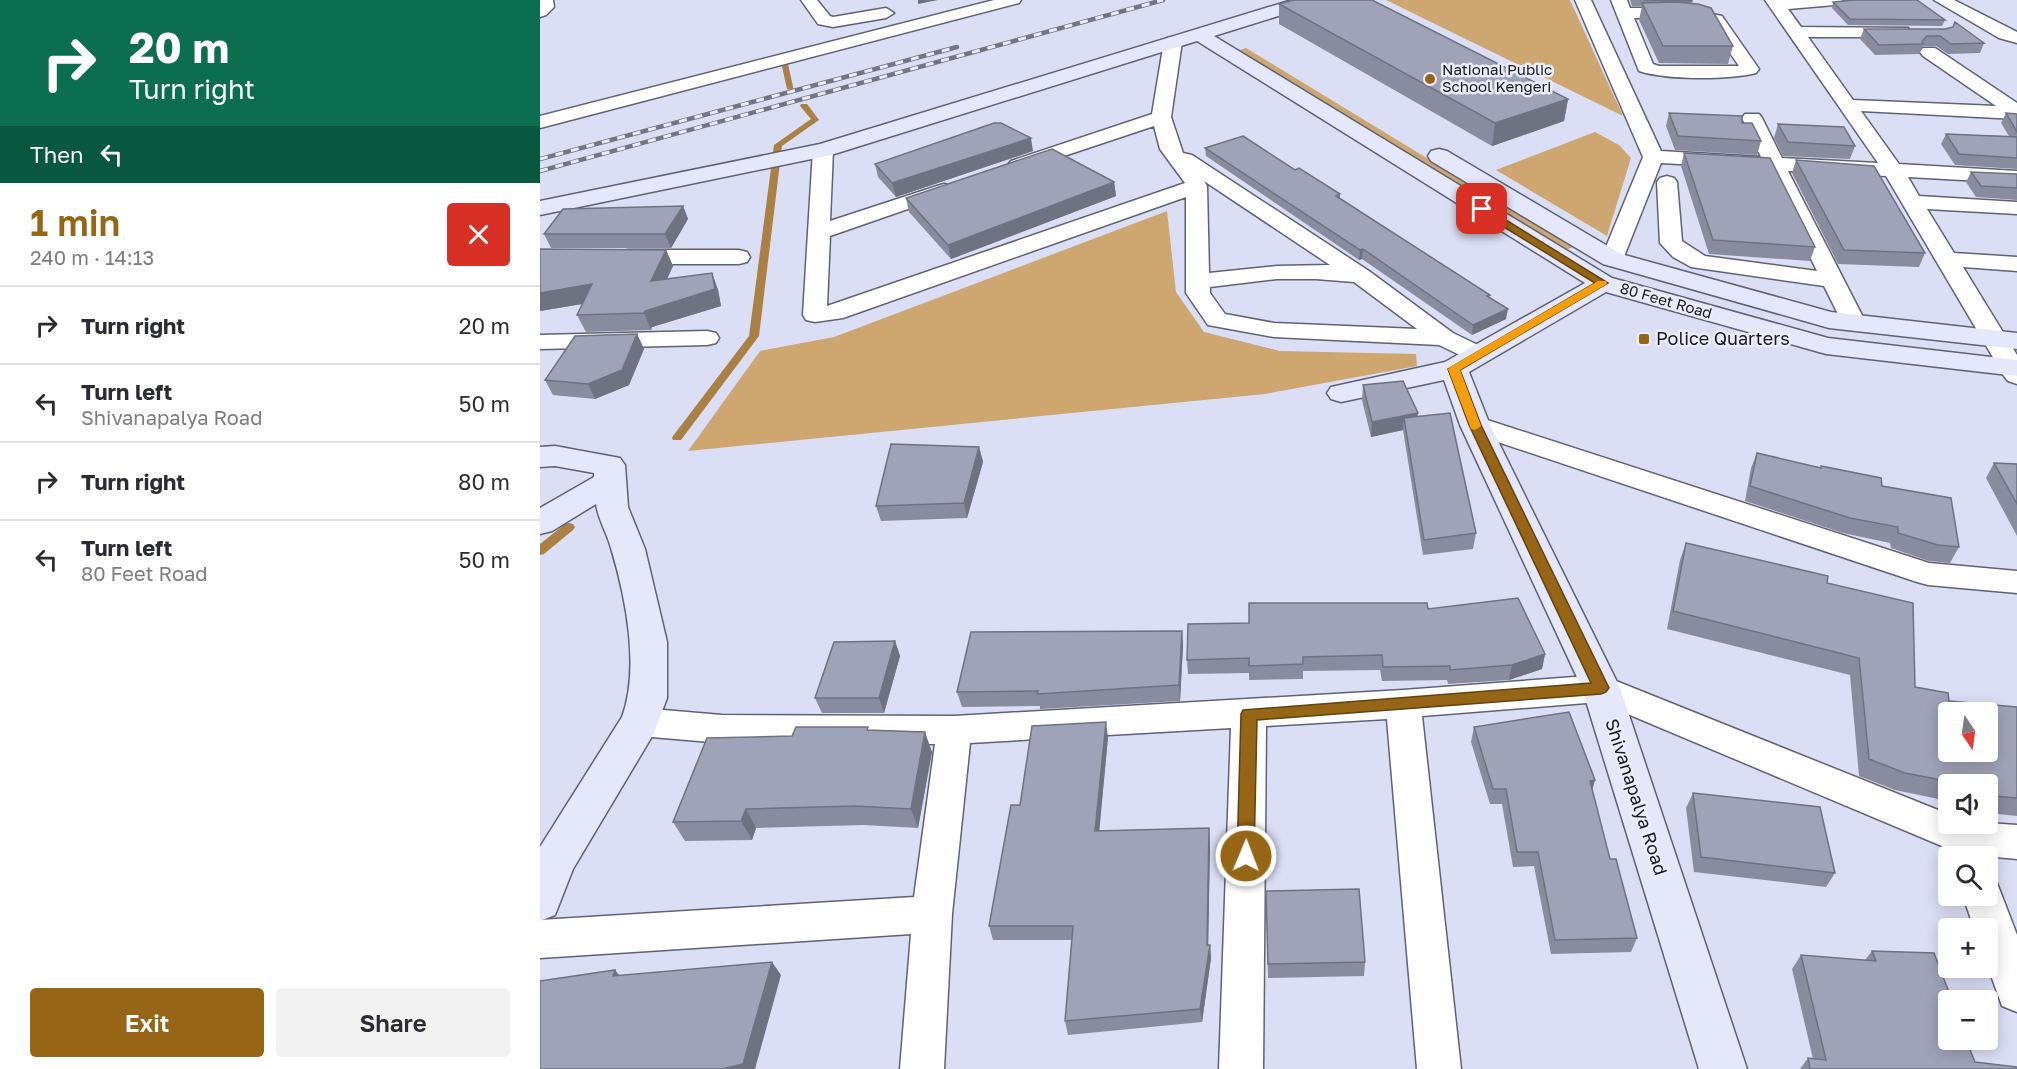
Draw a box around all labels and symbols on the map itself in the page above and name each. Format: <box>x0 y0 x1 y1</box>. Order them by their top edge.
place label: National Public School Kengeri <box>1442 60 1552 95</box>
marker: National Public School Kengeri <box>1423 72 1437 86</box>
pin <box>1456 183 1507 234</box>
street label: 80 Feet Road <box>1618 278 1714 322</box>
place label: Police Quarters <box>1656 327 1790 349</box>
marker: Police Quarters <box>1637 332 1651 346</box>
north arrow <box>1938 702 1998 762</box>
street label: Shivanapalya Road <box>1601 716 1673 878</box>
position arrow <box>1214 824 1278 888</box>

